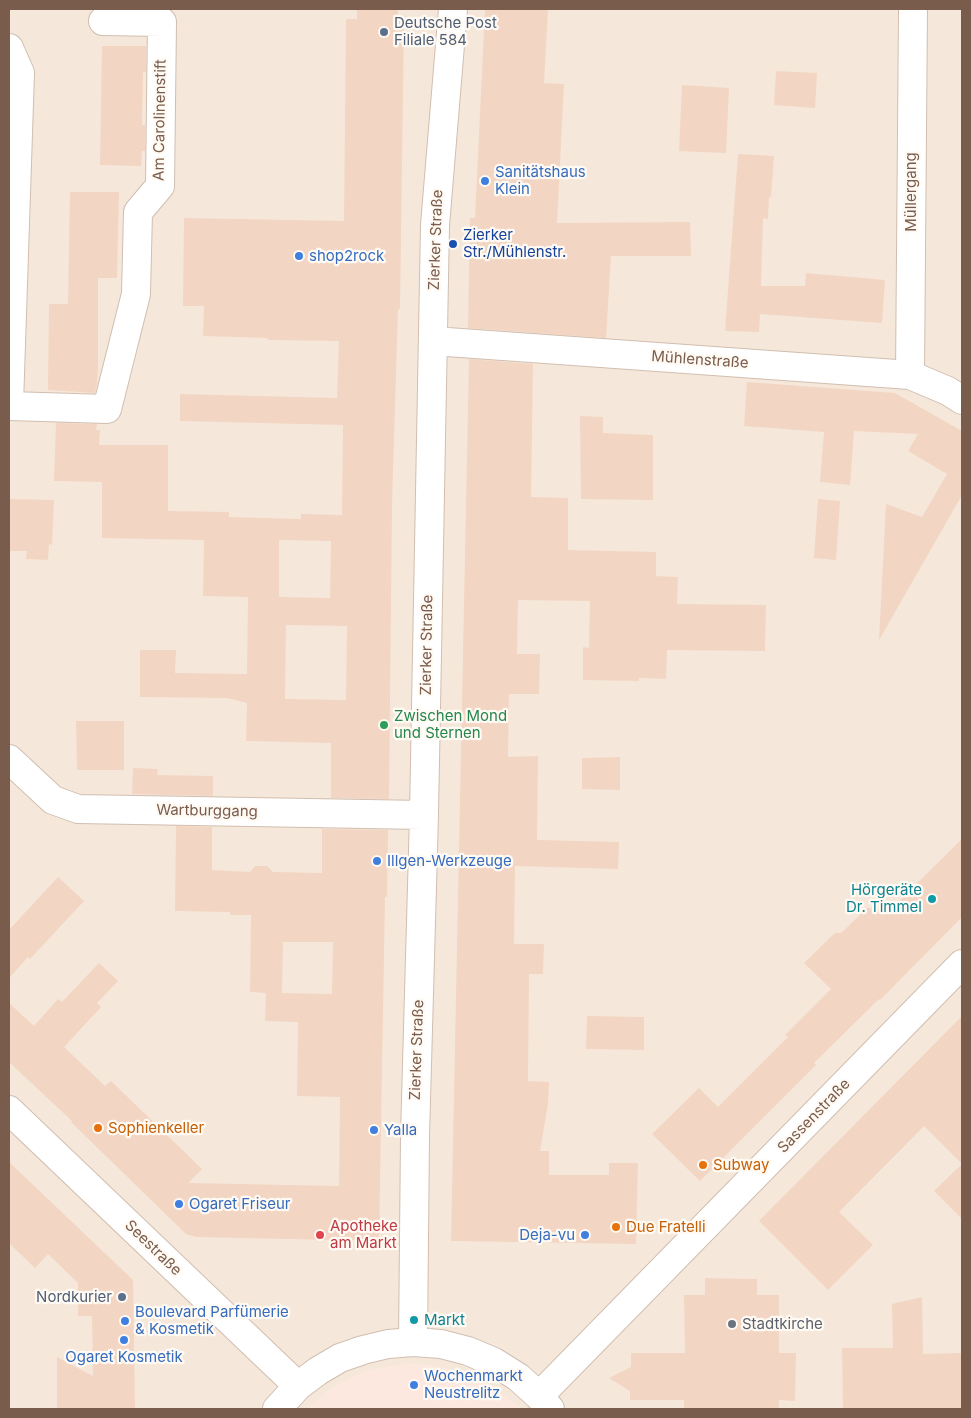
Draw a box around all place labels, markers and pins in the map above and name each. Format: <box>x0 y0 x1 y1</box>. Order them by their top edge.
place label: Deutsche Post Filiale 584 <box>394 14 497 49</box>
marker: Deutsche Post Filiale 584 <box>378 26 390 38</box>
place label: Sanitätshaus Klein <box>495 163 586 198</box>
marker: Sanitätshaus Klein <box>479 175 491 187</box>
place label: Zierker Str./Mühlenstr. <box>463 226 566 261</box>
marker: Zierker Str./Mühlenstr. <box>447 238 459 250</box>
place label: shop2rock <box>309 247 384 265</box>
marker: shop2rock <box>293 250 305 262</box>
place label: Zwischen Mond und Sternen <box>394 707 507 742</box>
marker: Zwischen Mond und Sternen <box>378 719 390 731</box>
place label: Illgen-Werkzeuge <box>387 852 512 870</box>
marker: Illgen-Werkzeuge <box>371 855 383 867</box>
place label: Hörgeräte Dr. Timmel <box>846 881 922 916</box>
marker: Hörgeräte Dr. Timmel <box>926 893 938 905</box>
place label: Sophienkeller <box>108 1119 204 1137</box>
place label: Yalla <box>384 1121 417 1139</box>
marker: Sophienkeller <box>92 1122 104 1134</box>
marker: Yalla <box>368 1124 380 1136</box>
place label: Subway <box>713 1156 769 1174</box>
marker: Subway <box>697 1159 709 1171</box>
place label: Ogaret Friseur <box>189 1195 290 1213</box>
marker: Ogaret Friseur <box>173 1198 185 1210</box>
place label: Apotheke am Markt <box>330 1217 398 1252</box>
place label: Due Fratelli <box>626 1218 706 1236</box>
marker: Due Fratelli <box>610 1221 622 1233</box>
place label: Deja-vu <box>519 1226 575 1244</box>
marker: Apotheke am Markt <box>314 1229 326 1241</box>
marker: Deja-vu <box>579 1229 591 1241</box>
place label: Nordkurier <box>36 1288 112 1306</box>
marker: Nordkurier <box>116 1291 128 1303</box>
place label: Boulevard Parfümerie & Kosmetik <box>135 1303 289 1338</box>
place label: Markt <box>424 1311 465 1329</box>
marker: Markt <box>408 1314 420 1326</box>
marker: Boulevard Parfümerie & Kosmetik <box>119 1315 131 1327</box>
place label: Stadtkirche <box>742 1315 823 1333</box>
marker: Stadtkirche <box>726 1318 738 1330</box>
marker: Ogaret Kosmetik <box>118 1334 130 1346</box>
place label: Ogaret Kosmetik <box>65 1348 183 1366</box>
place label: Wochenmarkt Neustrelitz <box>424 1367 523 1402</box>
marker: Wochenmarkt Neustrelitz <box>408 1379 420 1391</box>

